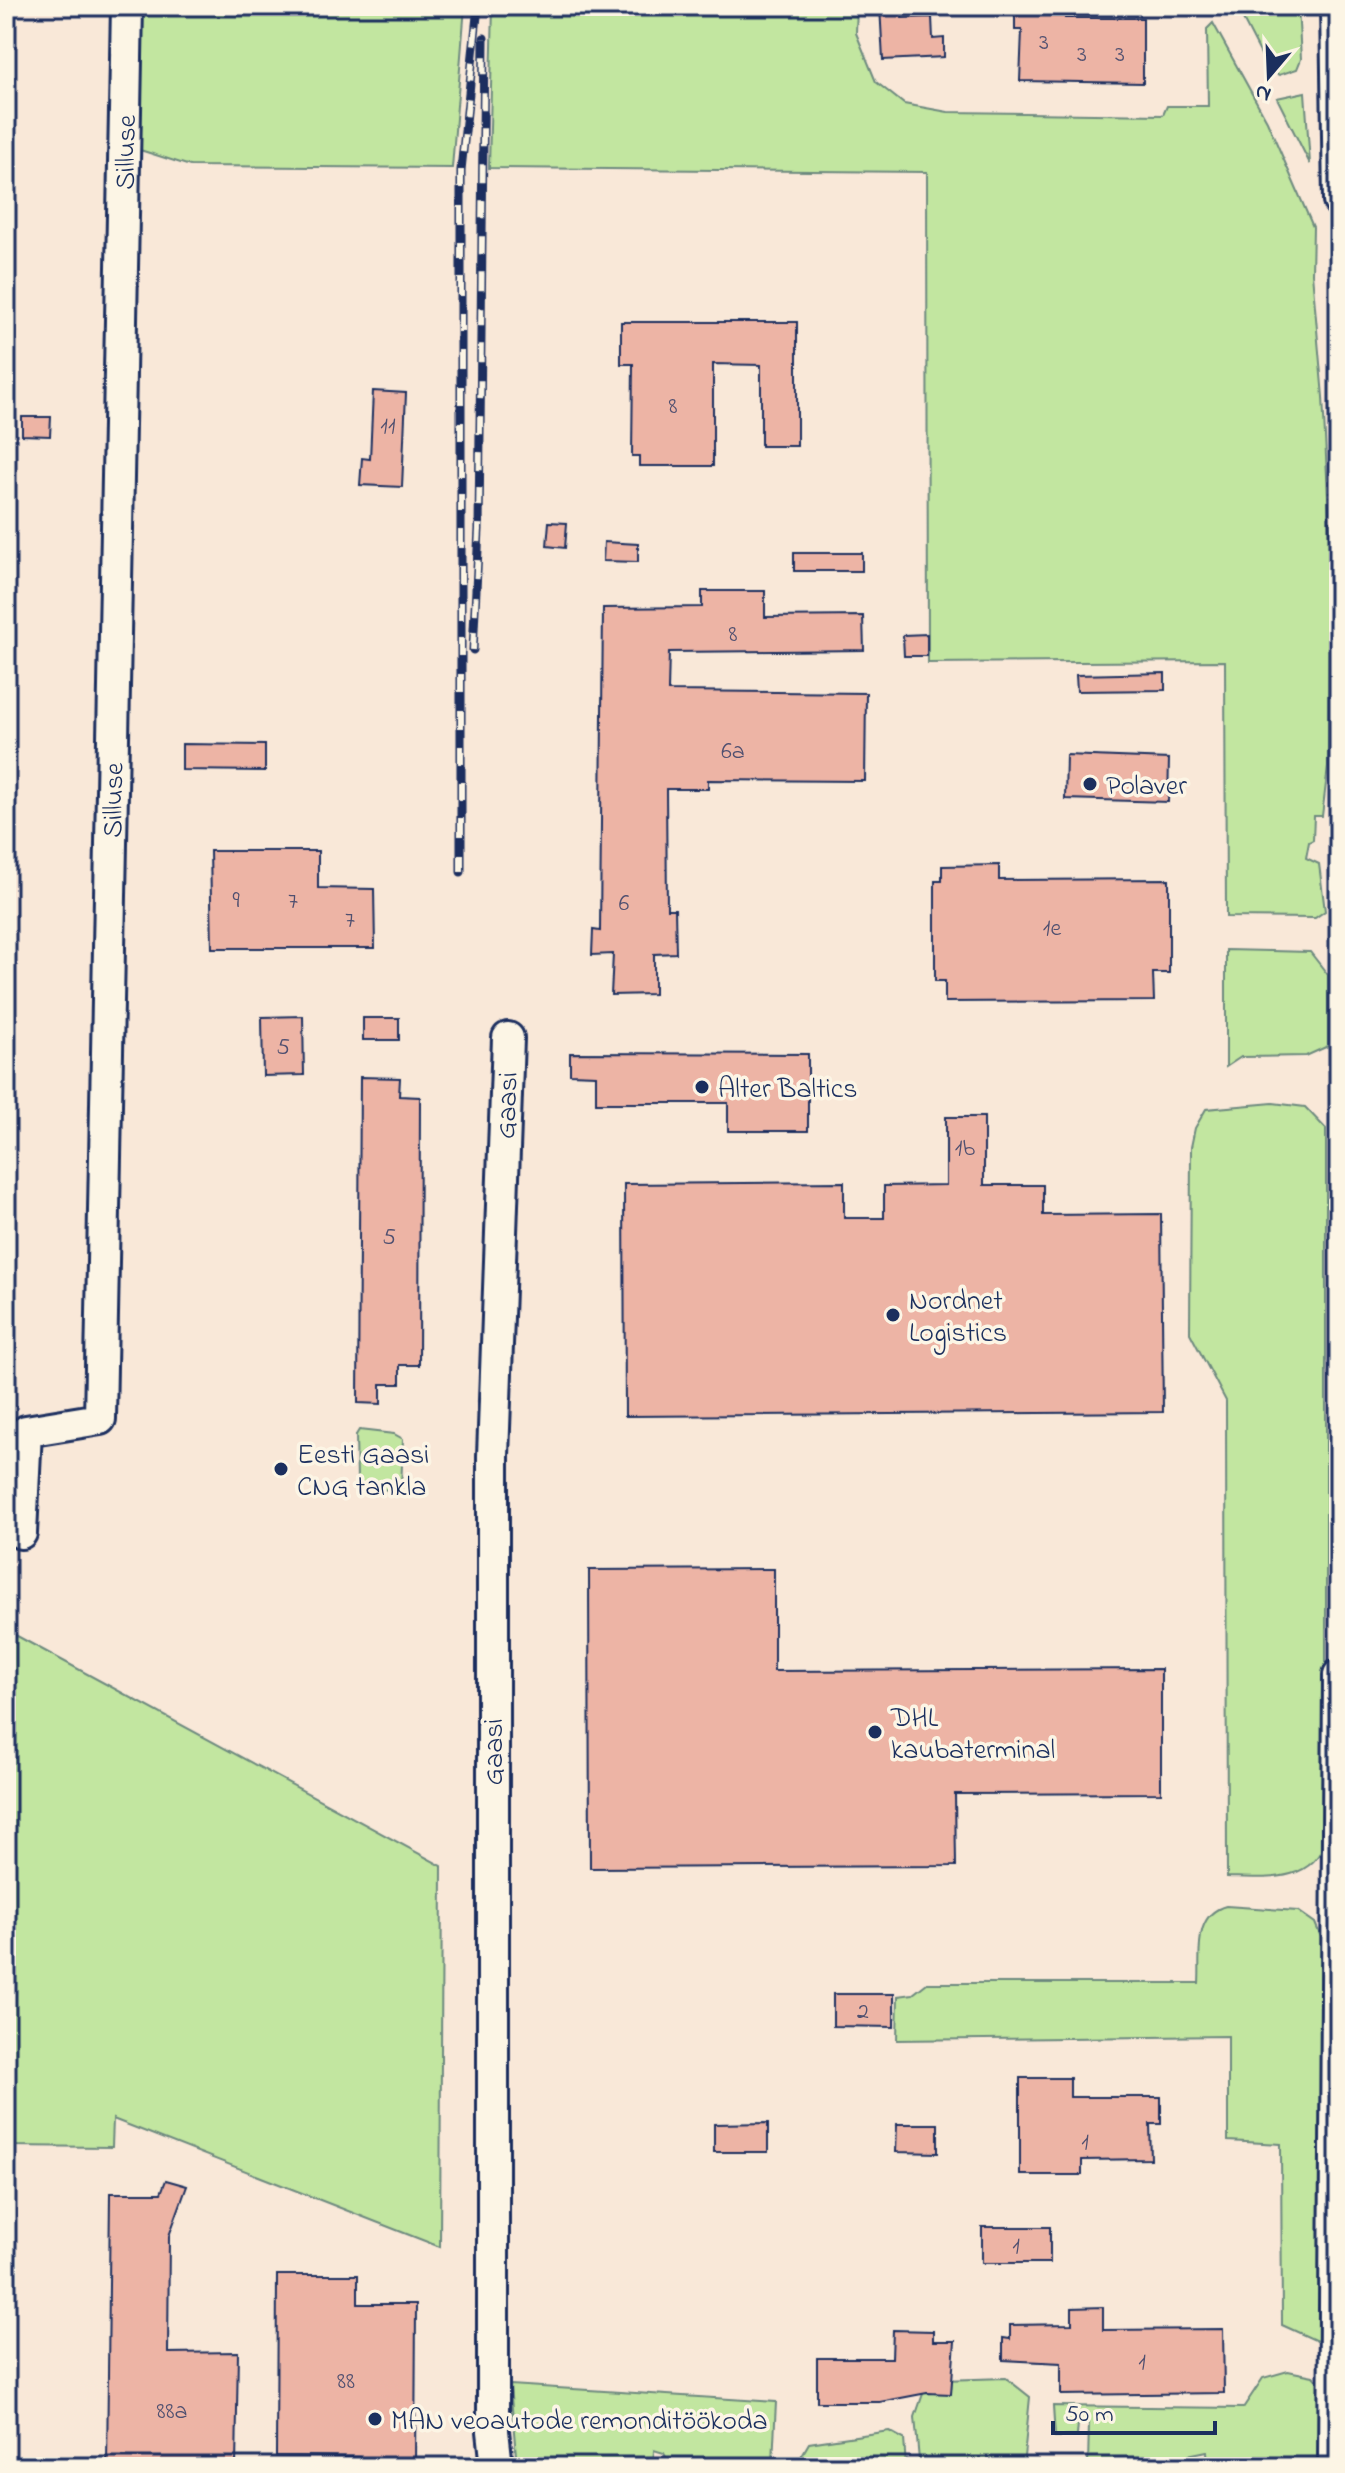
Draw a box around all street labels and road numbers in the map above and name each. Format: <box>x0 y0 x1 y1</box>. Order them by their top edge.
street label: Silluse <box>106 114 149 190</box>
street label: Silluse <box>94 762 137 838</box>
street label: Gaasi <box>487 1071 531 1140</box>
street label: Gaasi <box>475 1718 516 1786</box>

